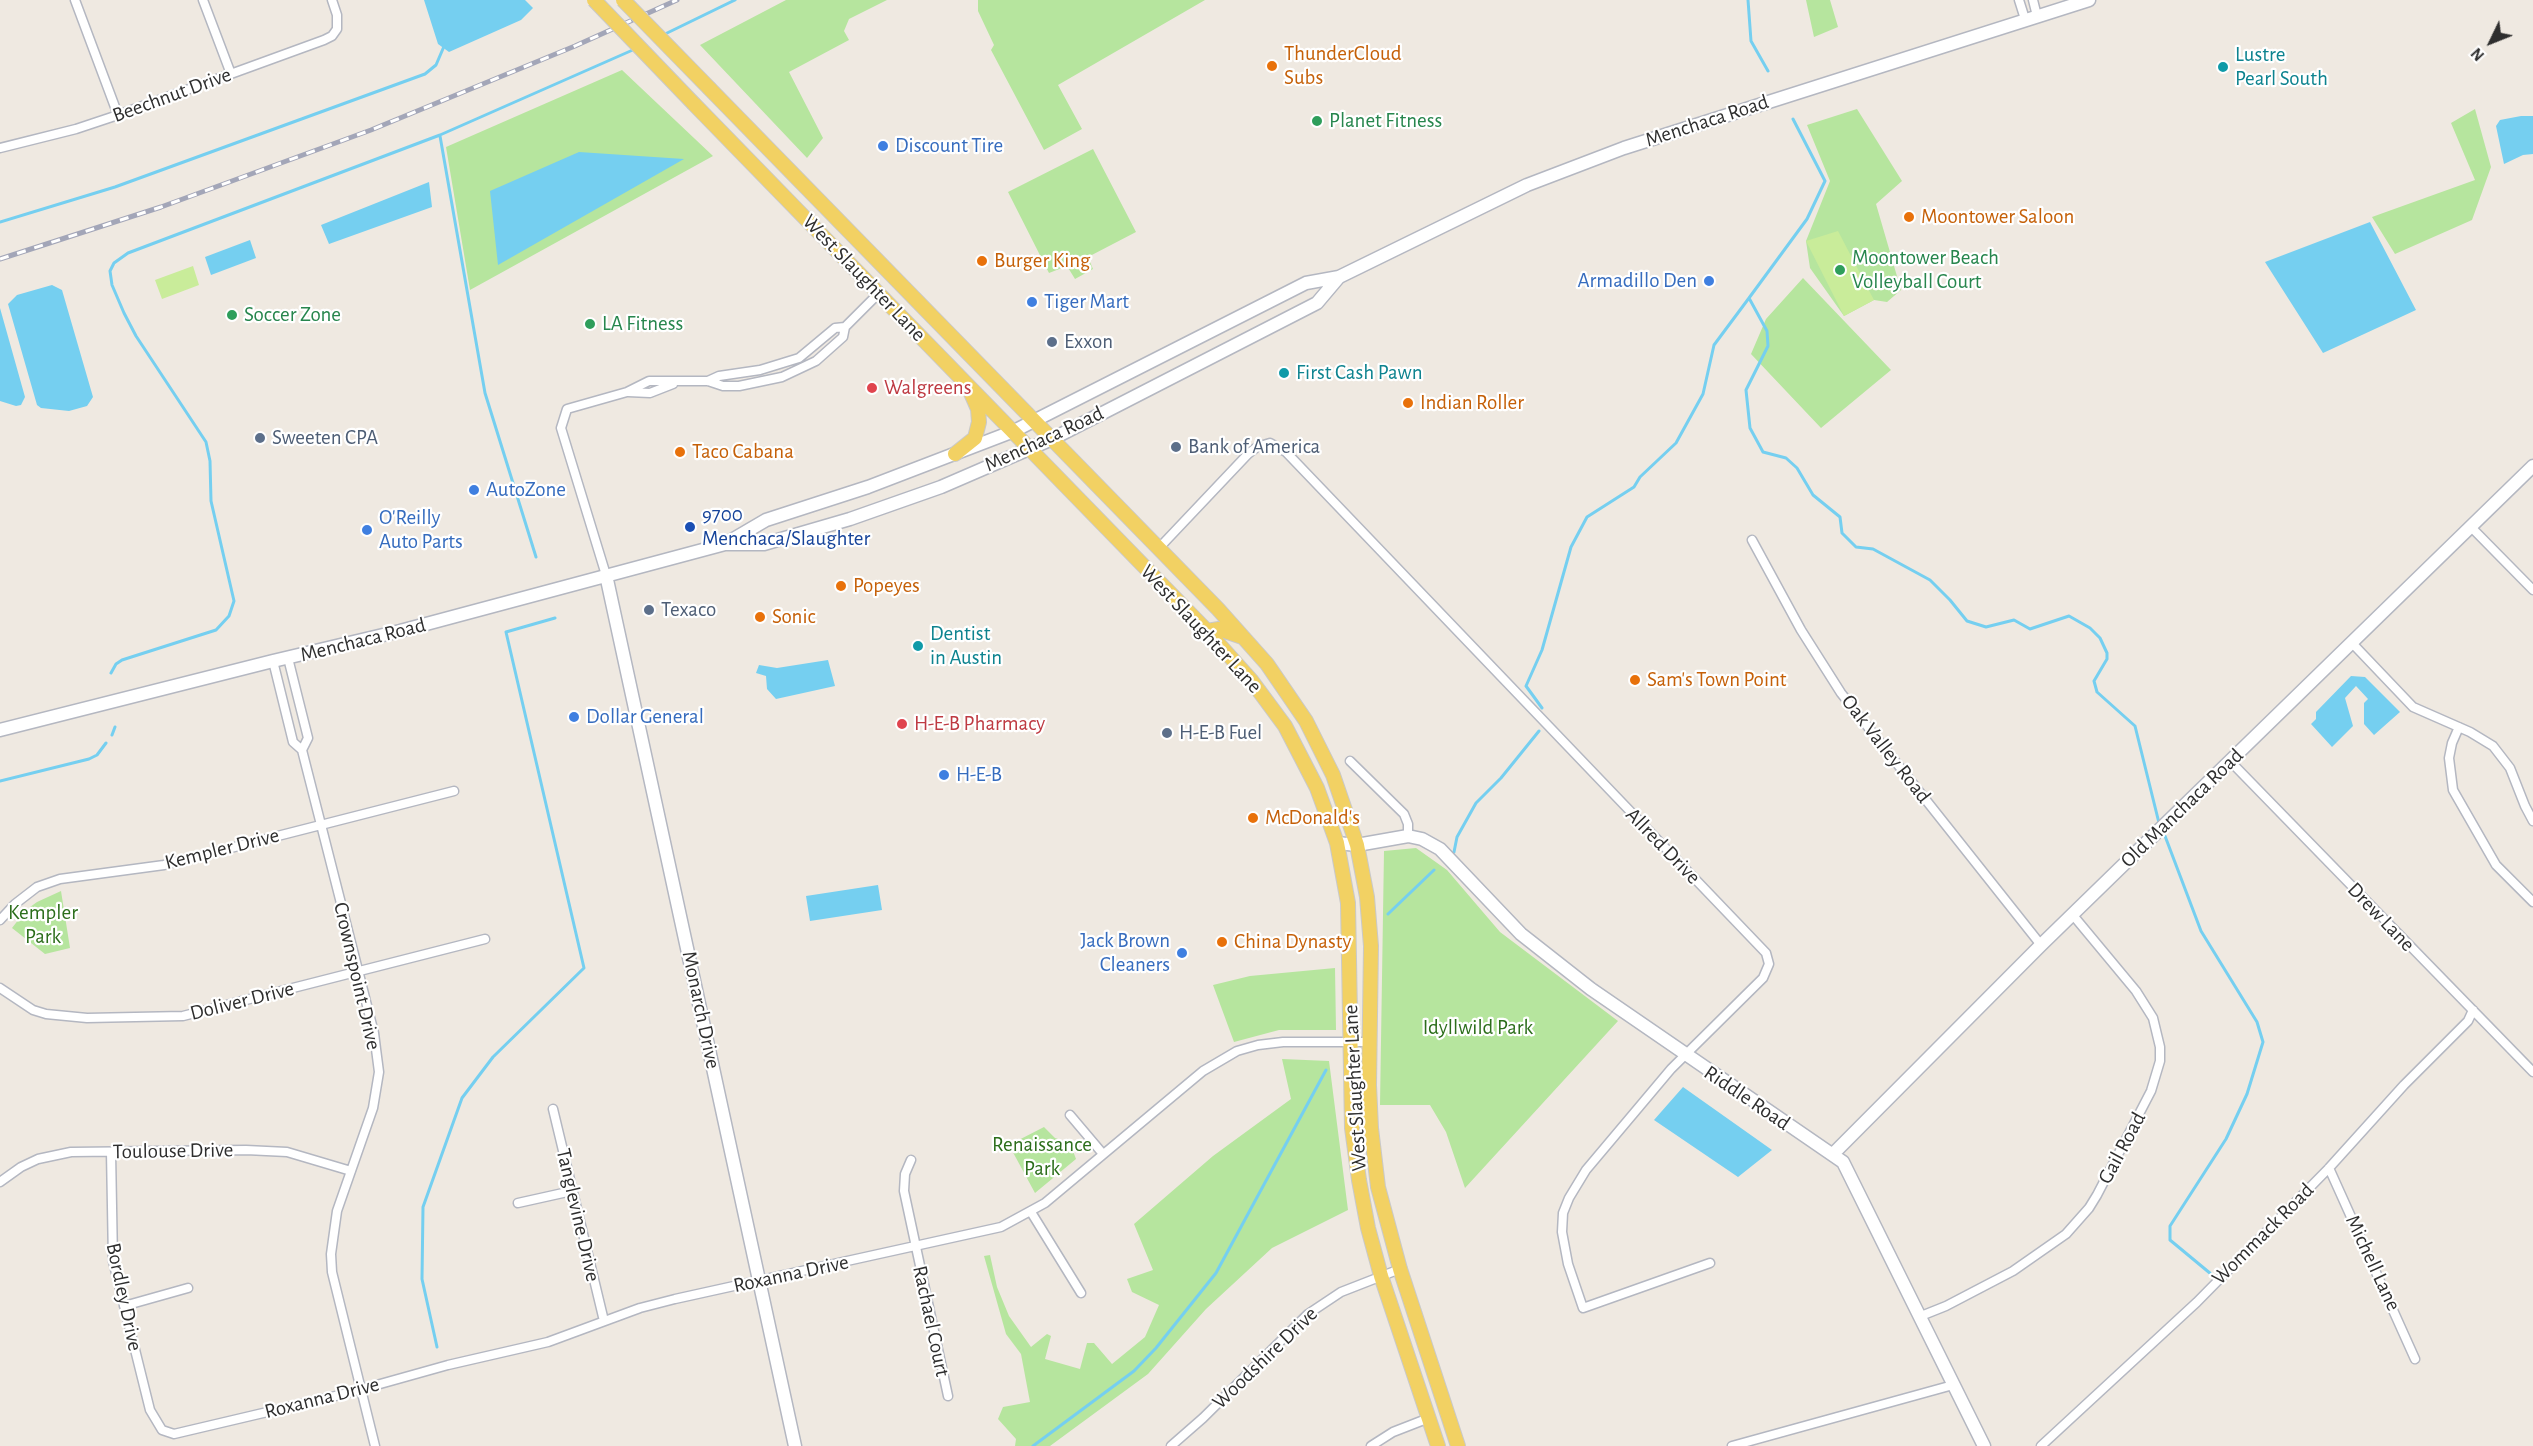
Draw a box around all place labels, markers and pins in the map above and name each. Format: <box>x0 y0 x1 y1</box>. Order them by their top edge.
place label: ThunderCloud Subs <box>1284 41 1402 91</box>
place label: Lustre Pearl South <box>2235 42 2328 92</box>
marker: ThunderCloud Subs <box>1265 59 1279 73</box>
marker: Lustre Pearl South <box>2216 60 2230 74</box>
place label: Planet Fitness <box>1329 108 1442 134</box>
marker: Planet Fitness <box>1310 114 1324 128</box>
place label: Discount Tire <box>895 133 1003 159</box>
marker: Discount Tire <box>876 139 890 153</box>
place label: Moontower Saloon <box>1921 204 2074 230</box>
marker: Moontower Saloon <box>1902 210 1916 224</box>
place label: Moontower Beach Volleyball Court <box>1852 245 1999 295</box>
place label: Burger King <box>994 248 1090 274</box>
marker: Burger King <box>975 254 989 268</box>
marker: Moontower Beach Volleyball Court <box>1833 263 1847 277</box>
place label: Armadillo Den <box>1578 268 1697 294</box>
marker: Armadillo Den <box>1702 274 1716 288</box>
place label: Tiger Mart <box>1044 289 1129 315</box>
marker: Tiger Mart <box>1025 295 1039 309</box>
place label: Soccer Zone <box>244 302 341 328</box>
marker: Soccer Zone <box>225 308 239 322</box>
place label: LA Fitness <box>602 311 683 337</box>
marker: LA Fitness <box>583 317 597 331</box>
place label: Exxon <box>1064 329 1113 355</box>
marker: Exxon <box>1045 335 1059 349</box>
place label: First Cash Pawn <box>1296 360 1422 386</box>
marker: First Cash Pawn <box>1277 366 1291 380</box>
place label: Walgreens <box>884 375 971 401</box>
marker: Walgreens <box>865 381 879 395</box>
place label: Indian Roller <box>1420 390 1524 416</box>
marker: Indian Roller <box>1401 396 1415 410</box>
place label: Sweeten CPA <box>272 425 378 451</box>
marker: Sweeten CPA <box>253 431 267 445</box>
place label: Bank of America <box>1188 434 1320 460</box>
place label: Taco Cabana <box>692 439 794 465</box>
marker: Bank of America <box>1169 440 1183 454</box>
marker: Taco Cabana <box>673 445 687 459</box>
place label: AutoZone <box>486 477 566 503</box>
marker: AutoZone <box>467 483 481 497</box>
place label: 9700 Menchaca/Slaughter <box>702 502 870 552</box>
place label: O'Reilly Auto Parts <box>379 505 463 555</box>
marker: 9700 Menchaca/Slaughter <box>683 520 697 534</box>
marker: O'Reilly Auto Parts <box>360 523 374 537</box>
place label: Popeyes <box>853 573 920 599</box>
marker: Popeyes <box>834 579 848 593</box>
place label: Texaco <box>661 597 716 623</box>
marker: Texaco <box>642 603 656 617</box>
place label: Sonic <box>772 604 816 630</box>
marker: Sonic <box>753 610 767 624</box>
place label: Dentist in Austin <box>930 621 1002 671</box>
marker: Dentist in Austin <box>911 639 925 653</box>
place label: Sam's Town Point <box>1647 667 1787 693</box>
marker: Sam's Town Point <box>1628 673 1642 687</box>
place label: Dollar General <box>586 704 704 730</box>
marker: Dollar General <box>567 710 581 724</box>
place label: H-E-B Pharmacy <box>914 711 1045 737</box>
marker: H-E-B Pharmacy <box>895 717 909 731</box>
place label: H-E-B Fuel <box>1179 720 1262 746</box>
marker: H-E-B Fuel <box>1160 726 1174 740</box>
place label: H-E-B <box>956 762 1002 788</box>
marker: H-E-B <box>937 768 951 782</box>
place label: McDonald's <box>1265 805 1360 831</box>
marker: McDonald's <box>1246 811 1260 825</box>
place label: Jack Brown Cleaners <box>1080 928 1170 978</box>
place label: China Dynasty <box>1234 929 1351 955</box>
marker: China Dynasty <box>1215 935 1229 949</box>
marker: Jack Brown Cleaners <box>1175 946 1189 960</box>

